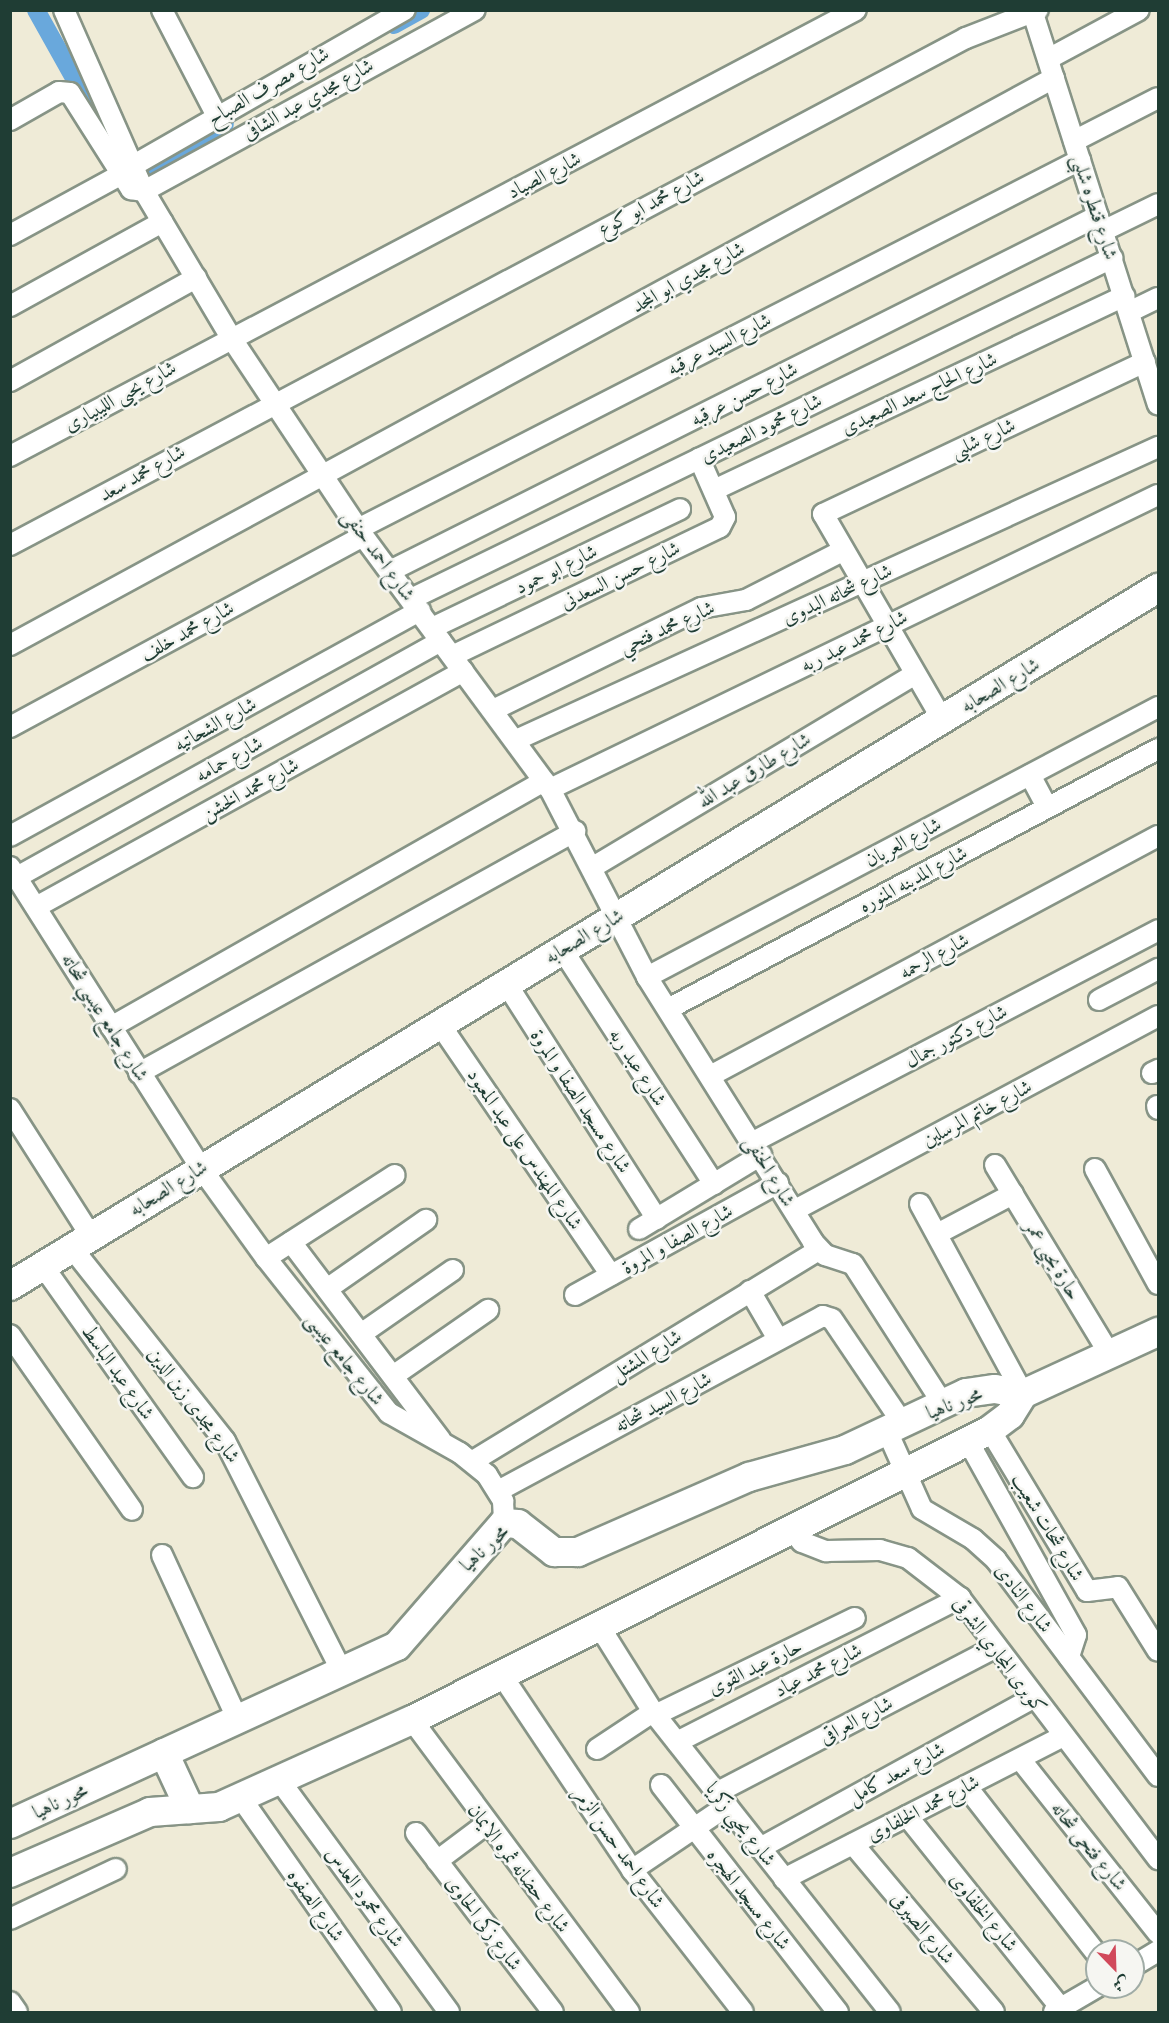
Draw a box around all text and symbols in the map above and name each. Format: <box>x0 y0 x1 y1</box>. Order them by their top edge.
street label: شارع مصرف الصباح <box>203 41 333 131</box>
street label: شارع مجدي عبد الشافى <box>238 53 378 145</box>
street label: شارع الصياد <box>503 146 585 204</box>
street label: شارع قنطره شلبى <box>1067 151 1123 263</box>
street label: شارع محمد ابو كوع <box>594 165 708 241</box>
street label: شارع مجدي ابو المجد <box>627 236 749 318</box>
street label: شارع السيد عرقبه <box>663 307 775 381</box>
street label: شارع الحاج سعد الصعيدى <box>837 346 1001 440</box>
street label: شارع يحيى الليبيارى <box>60 355 180 437</box>
street label: شارع حسن عرقبه <box>686 357 802 431</box>
street label: شارع محمود الصعيدى <box>696 388 826 468</box>
street label: شارع شلبى <box>947 413 1019 463</box>
street label: شارع محمد سعد <box>95 439 189 507</box>
street label: شارع احمد حنفى <box>338 504 420 606</box>
street label: شارع حسن السعدنى <box>556 536 684 614</box>
street label: شارع ابو حمود <box>511 539 601 599</box>
street label: شارع شحاته البدوى <box>778 558 896 630</box>
street label: شارع محمد خلف <box>136 595 238 667</box>
street label: شارع محمد فتحي <box>616 595 718 659</box>
street label: شارع محمد عبد ربه <box>797 605 911 677</box>
street label: شارع الصحابه <box>956 652 1044 718</box>
street label: شارع الشحاتيه <box>170 692 260 756</box>
street label: شارع طارق عبد الله <box>693 727 815 813</box>
street label: شارع حمامه <box>191 731 267 787</box>
street label: شارع محمد الخشن <box>197 752 303 826</box>
street label: شارع العريان <box>861 812 945 872</box>
street label: شارع المدينه المنوره <box>855 840 971 918</box>
street label: شارع الصحابه <box>540 903 628 969</box>
street label: شارع الرحمه <box>895 928 973 984</box>
street label: شارع جامع عيسي شحاته <box>56 949 154 1085</box>
street label: شارع دكتور جمال <box>901 999 1011 1073</box>
street label: شارع مسجد الصفا و المروة <box>525 1024 637 1178</box>
street label: شارع عبد ربه <box>604 1024 672 1110</box>
street label: شارع المهندس على عبد المعبود <box>462 1064 588 1234</box>
street label: شارع خاتم المرسلين <box>918 1074 1036 1152</box>
street label: شارع الحنفى <box>739 1131 801 1211</box>
street label: شارع الصحابه <box>124 1155 212 1221</box>
street label: شارع الصفا و المروة <box>617 1199 737 1279</box>
street label: حارة يحيى عمر <box>1020 1216 1086 1304</box>
street label: شارع جامع عيسى <box>300 1308 390 1410</box>
street label: شارع عبد الباسط <box>76 1320 160 1424</box>
street label: شارع المشتل <box>606 1324 686 1386</box>
street label: شارع مجدى زين الدين <box>143 1342 245 1468</box>
street label: شارع السيد شحاته <box>610 1366 716 1438</box>
street label: محور ناهيا <box>923 1381 985 1425</box>
street label: شارع شحات شعيب <box>1006 1469 1090 1585</box>
street label: محور ناهيا <box>455 1519 513 1577</box>
street label: شارع النادى <box>990 1559 1058 1637</box>
street label: كوبرى المجاري الشرقى <box>948 1592 1052 1718</box>
street label: حارة عبد القوى <box>704 1634 806 1700</box>
street label: شارع محمد عياد <box>770 1638 866 1702</box>
street label: شارع العراقى <box>815 1691 897 1749</box>
street label: شارع سعد كامل <box>843 1736 949 1810</box>
street label: شارع محمد الخلفاوى <box>863 1769 983 1847</box>
street label: شارع يحيي زكريا <box>701 1777 781 1871</box>
street label: محور ناهيا <box>29 1778 91 1824</box>
street label: شارع احمد حسن الزمر <box>568 1781 670 1913</box>
street label: شارع فتحى شحاته <box>1046 1797 1132 1895</box>
street label: شارع حضانه ثمره الايمان <box>463 1799 575 1937</box>
street label: شارع محمود العدس <box>321 1842 409 1952</box>
street label: شارع مسجد الهجره <box>702 1843 796 1955</box>
street label: شارع الصفوه <box>282 1864 350 1946</box>
street label: شارع الخلفاوى <box>945 1867 1023 1957</box>
street label: شارع زكى الحاوى <box>441 1871 527 1975</box>
street label: شارع الصيرفى <box>886 1887 960 1969</box>
north arrow <box>1085 1939 1145 1999</box>
text: ش <box>1110 1971 1132 1996</box>

